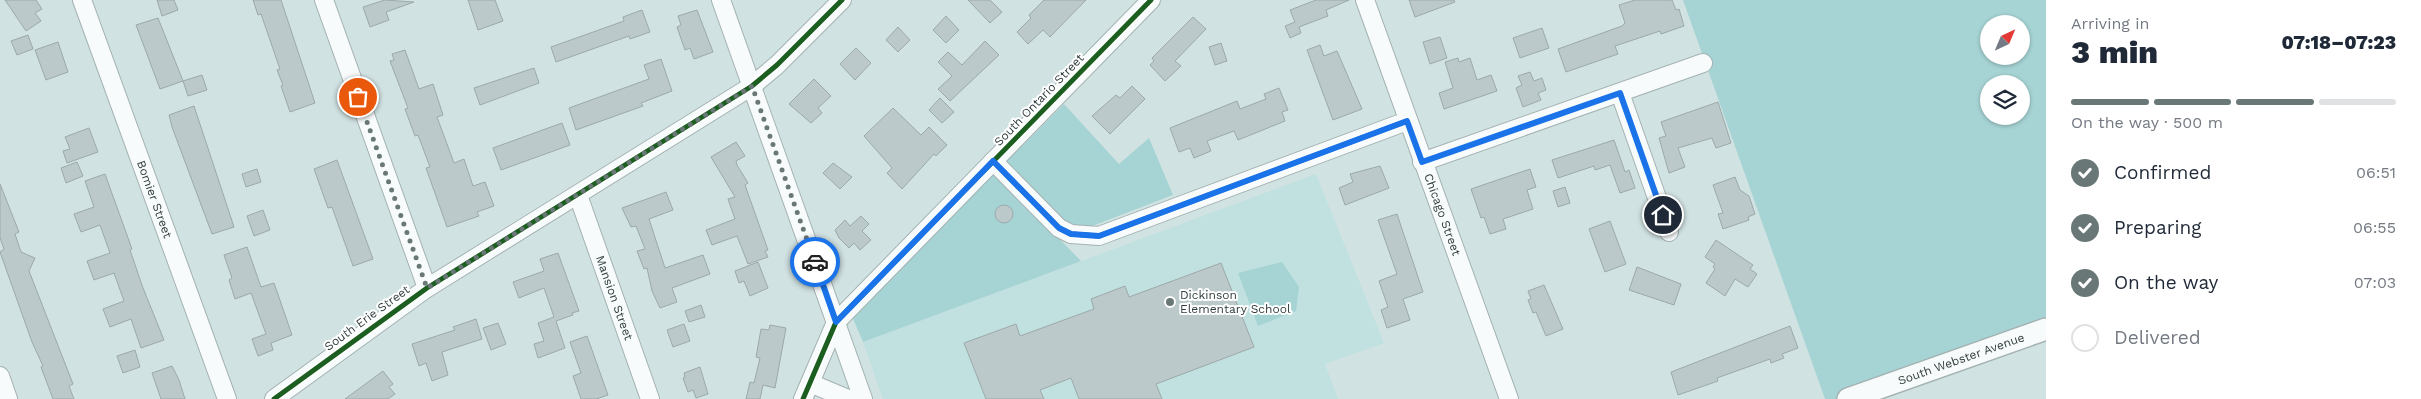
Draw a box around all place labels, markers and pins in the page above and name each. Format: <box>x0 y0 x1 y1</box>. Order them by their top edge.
pin <box>337 76 379 118</box>
pin <box>1642 194 1684 236</box>
place label: Dickinson Elementary School <box>1180 288 1291 316</box>
marker: Dickinson Elementary School <box>1164 296 1176 308</box>

